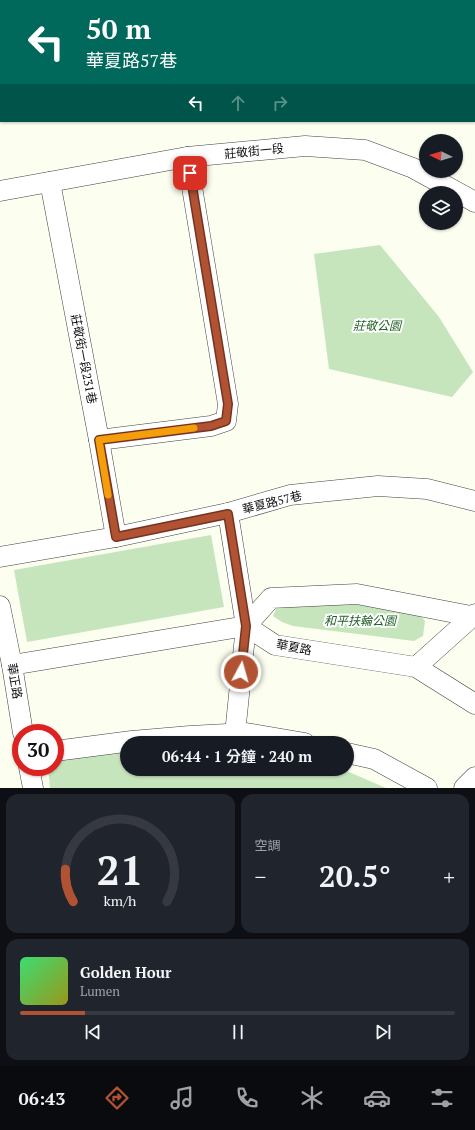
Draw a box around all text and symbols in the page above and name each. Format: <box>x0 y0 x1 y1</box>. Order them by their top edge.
text: 50 m <box>86 10 151 47</box>
icon: left <box>20 16 72 68</box>
text: 華夏路57巷 <box>86 48 177 72</box>
icon: left <box>185 92 207 114</box>
icon: ahead <box>227 92 249 114</box>
icon: right <box>269 92 291 114</box>
north arrow <box>419 134 463 178</box>
map controls <box>419 134 463 230</box>
street label: 莊敬街一段 <box>223 140 285 162</box>
pin <box>173 156 207 190</box>
icon: arrive <box>179 162 201 184</box>
button: layers <box>419 186 463 230</box>
street label: 莊敬街一段231巷 <box>68 313 100 405</box>
park label: 莊敬公園 <box>353 318 403 333</box>
street label: 華夏路57巷 <box>241 487 303 517</box>
park label: 和平扶輪公園 <box>324 613 398 628</box>
street label: 華夏路 <box>275 636 313 658</box>
position arrow <box>220 651 262 693</box>
street label: 華正路 <box>4 662 26 700</box>
speed limit sign: 30 <box>12 724 64 776</box>
text: 06:44 · 1 分鐘 · 240 m <box>162 746 312 766</box>
text: 空調 <box>255 836 281 854</box>
text: 21 <box>97 841 144 896</box>
text: 20.5° <box>319 856 391 896</box>
text: − <box>255 862 266 891</box>
text: + <box>443 862 455 891</box>
text: km/h <box>104 890 137 909</box>
text: Golden Hour <box>80 962 172 982</box>
text: Lumen <box>80 982 120 1000</box>
icon: previous <box>82 1021 104 1043</box>
icon: pause <box>227 1021 249 1043</box>
icon: next <box>372 1021 394 1043</box>
icon: directions <box>103 1084 131 1112</box>
icon: music <box>168 1084 196 1112</box>
icon: phone <box>233 1084 261 1112</box>
icon: climate <box>298 1084 326 1112</box>
icon: car <box>363 1084 391 1112</box>
icon: filters <box>428 1084 456 1112</box>
text: 06:43 <box>19 1086 65 1110</box>

